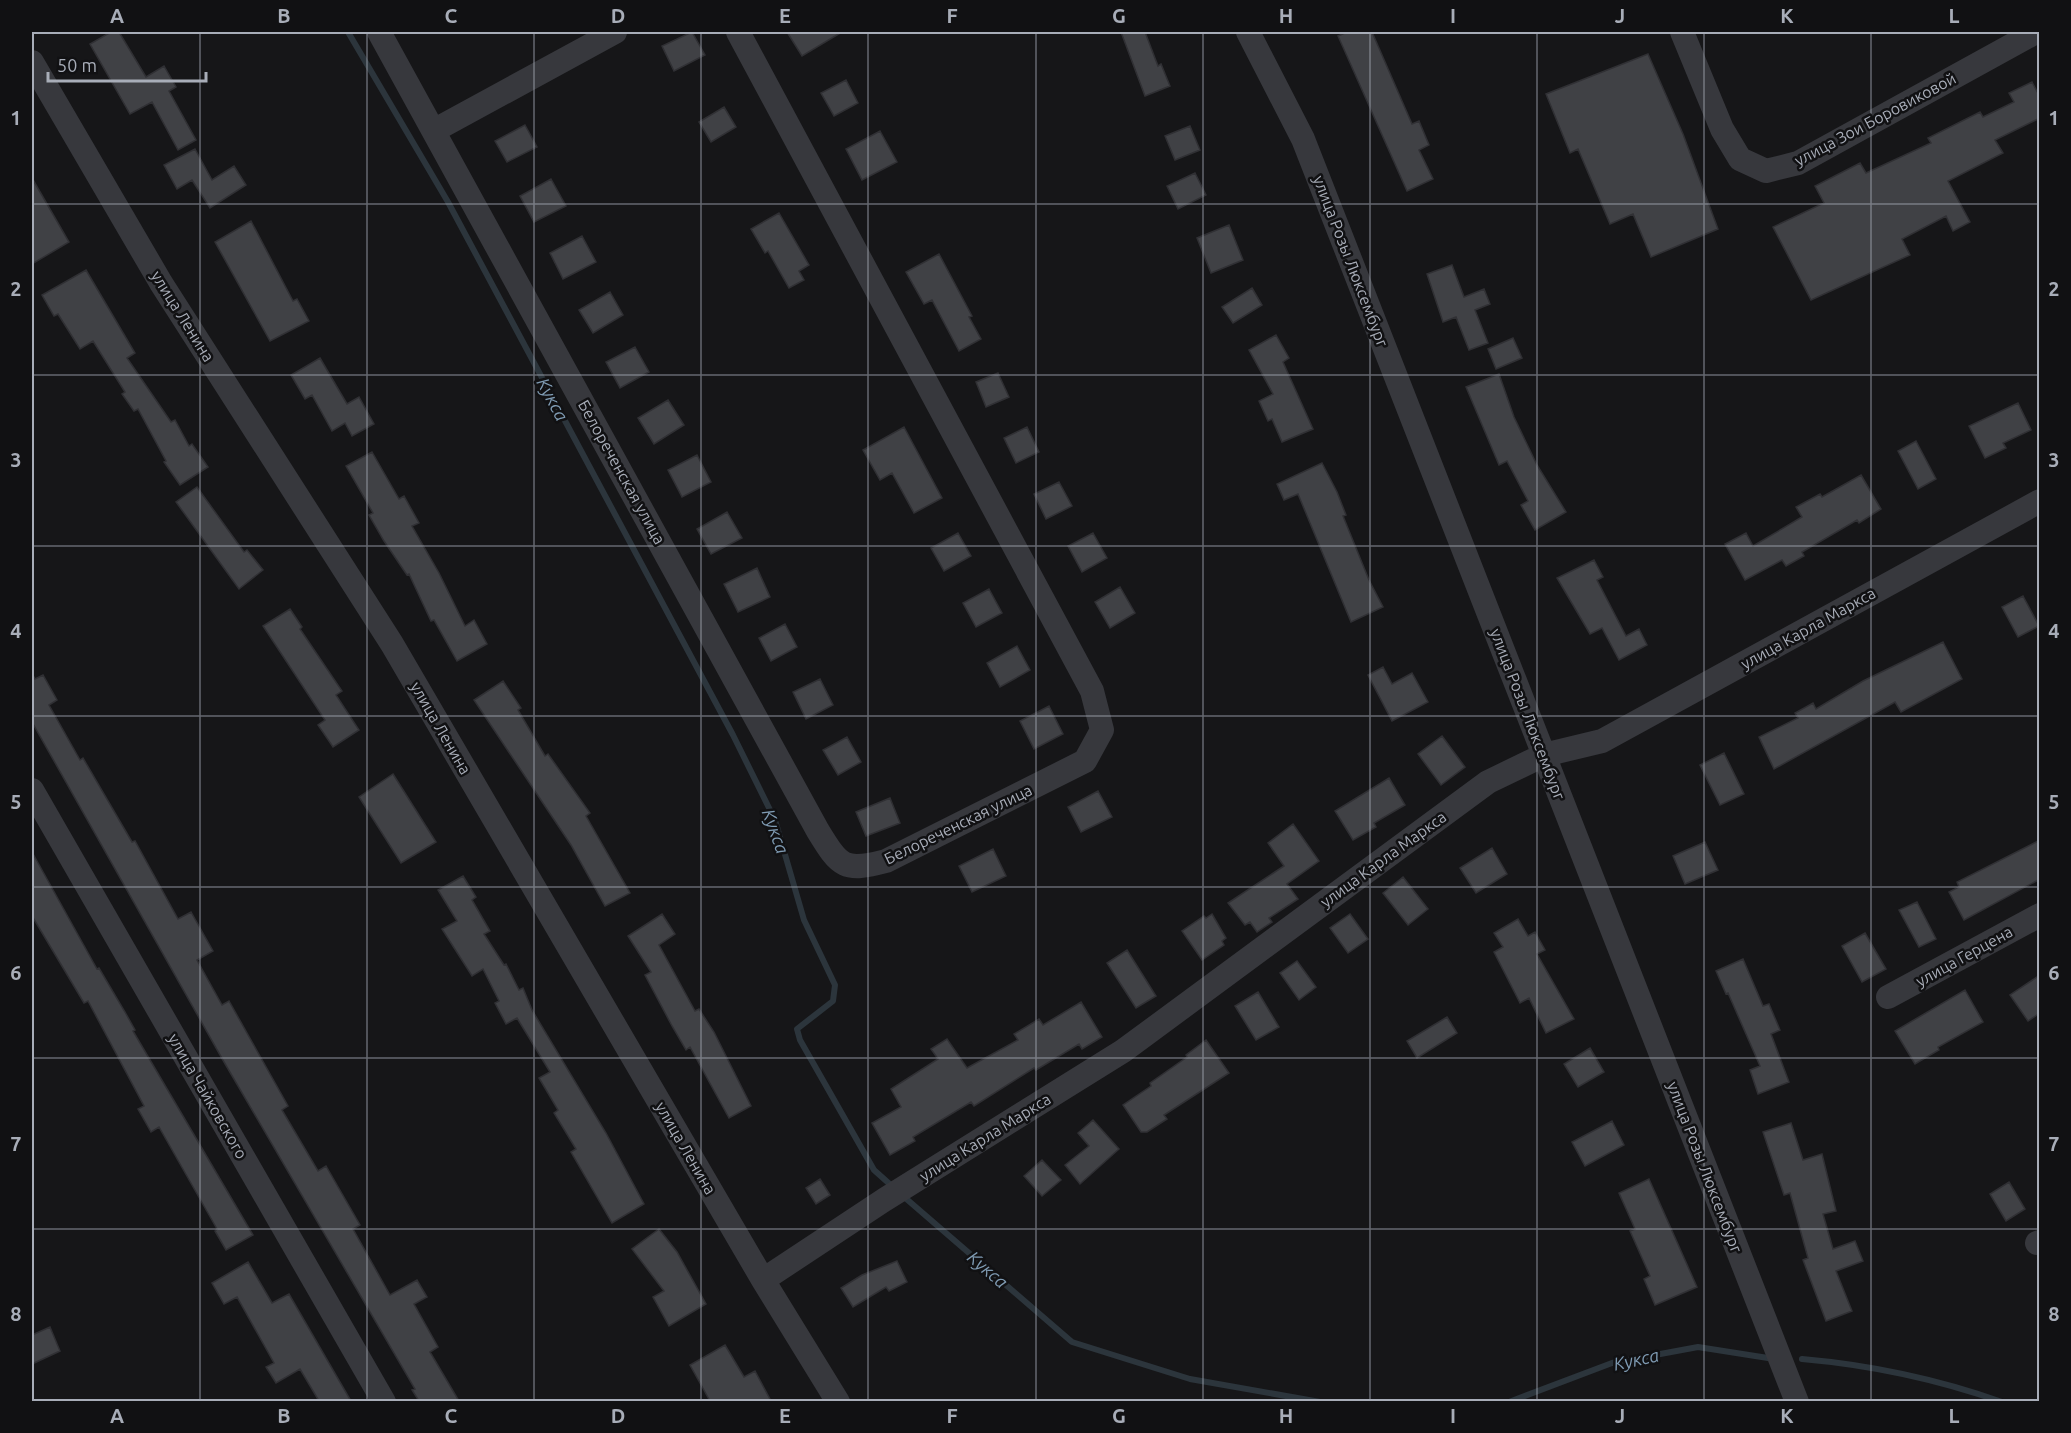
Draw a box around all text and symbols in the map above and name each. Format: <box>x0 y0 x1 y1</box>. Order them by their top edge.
text: A <box>110 4 124 27</box>
text: B <box>277 4 291 27</box>
text: C <box>445 4 458 27</box>
text: D <box>611 4 625 27</box>
text: E <box>779 4 791 27</box>
text: F <box>946 4 958 27</box>
text: G <box>1112 4 1126 27</box>
text: H <box>1279 4 1293 27</box>
text: I <box>1450 4 1456 27</box>
text: J <box>1615 4 1625 27</box>
text: K <box>1780 4 1794 27</box>
text: L <box>1949 4 1960 27</box>
scale bar <box>48 45 206 83</box>
text: 50 m <box>57 55 97 75</box>
street label: улица Зои Боровиковой <box>1791 69 1959 169</box>
text: 1 <box>10 106 22 129</box>
text: 1 <box>2048 106 2060 129</box>
street label: улица Розы Люксембург <box>1310 173 1392 350</box>
street label: улица Ленина <box>148 267 218 365</box>
text: 2 <box>10 277 22 300</box>
text: 2 <box>2048 277 2060 300</box>
water label: Кукса <box>533 374 573 424</box>
street label: Белореченская улица <box>575 397 669 547</box>
text: 3 <box>10 448 22 471</box>
text: 3 <box>2048 448 2060 471</box>
street label: улица Карла Маркса <box>1738 583 1878 673</box>
text: 4 <box>10 619 22 642</box>
text: 4 <box>2048 619 2060 642</box>
street label: улица Розы Люксембург <box>1487 626 1569 803</box>
street label: улица Ленина <box>407 679 475 777</box>
street label: Белореченская улица <box>881 780 1035 868</box>
text: 5 <box>10 790 22 813</box>
text: 5 <box>2048 790 2060 813</box>
water label: Кукса <box>759 806 793 856</box>
street label: улица Карла Маркса <box>1317 807 1449 911</box>
street label: улица Герцена <box>1913 922 2015 990</box>
text: 6 <box>10 961 22 984</box>
text: 6 <box>2048 961 2060 984</box>
street label: улица Чайковского <box>165 1030 251 1162</box>
street label: улица Розы Люксембург <box>1664 1079 1746 1256</box>
street label: улица Карла Маркса <box>916 1089 1054 1185</box>
street label: улица Ленина <box>652 1099 720 1197</box>
text: 7 <box>10 1132 22 1155</box>
text: 7 <box>2048 1132 2060 1155</box>
water label: Кукса <box>964 1246 1012 1292</box>
text: 8 <box>10 1302 22 1325</box>
text: 8 <box>2048 1302 2060 1325</box>
water label: Кукса <box>1611 1344 1661 1374</box>
text: A <box>110 1404 124 1427</box>
text: B <box>277 1404 291 1427</box>
text: C <box>445 1404 458 1427</box>
text: D <box>611 1404 625 1427</box>
text: E <box>779 1404 791 1427</box>
text: F <box>946 1404 958 1427</box>
text: G <box>1112 1404 1126 1427</box>
text: H <box>1279 1404 1293 1427</box>
text: I <box>1450 1404 1456 1427</box>
text: J <box>1615 1404 1625 1427</box>
text: K <box>1780 1404 1794 1427</box>
text: L <box>1949 1404 1960 1427</box>

